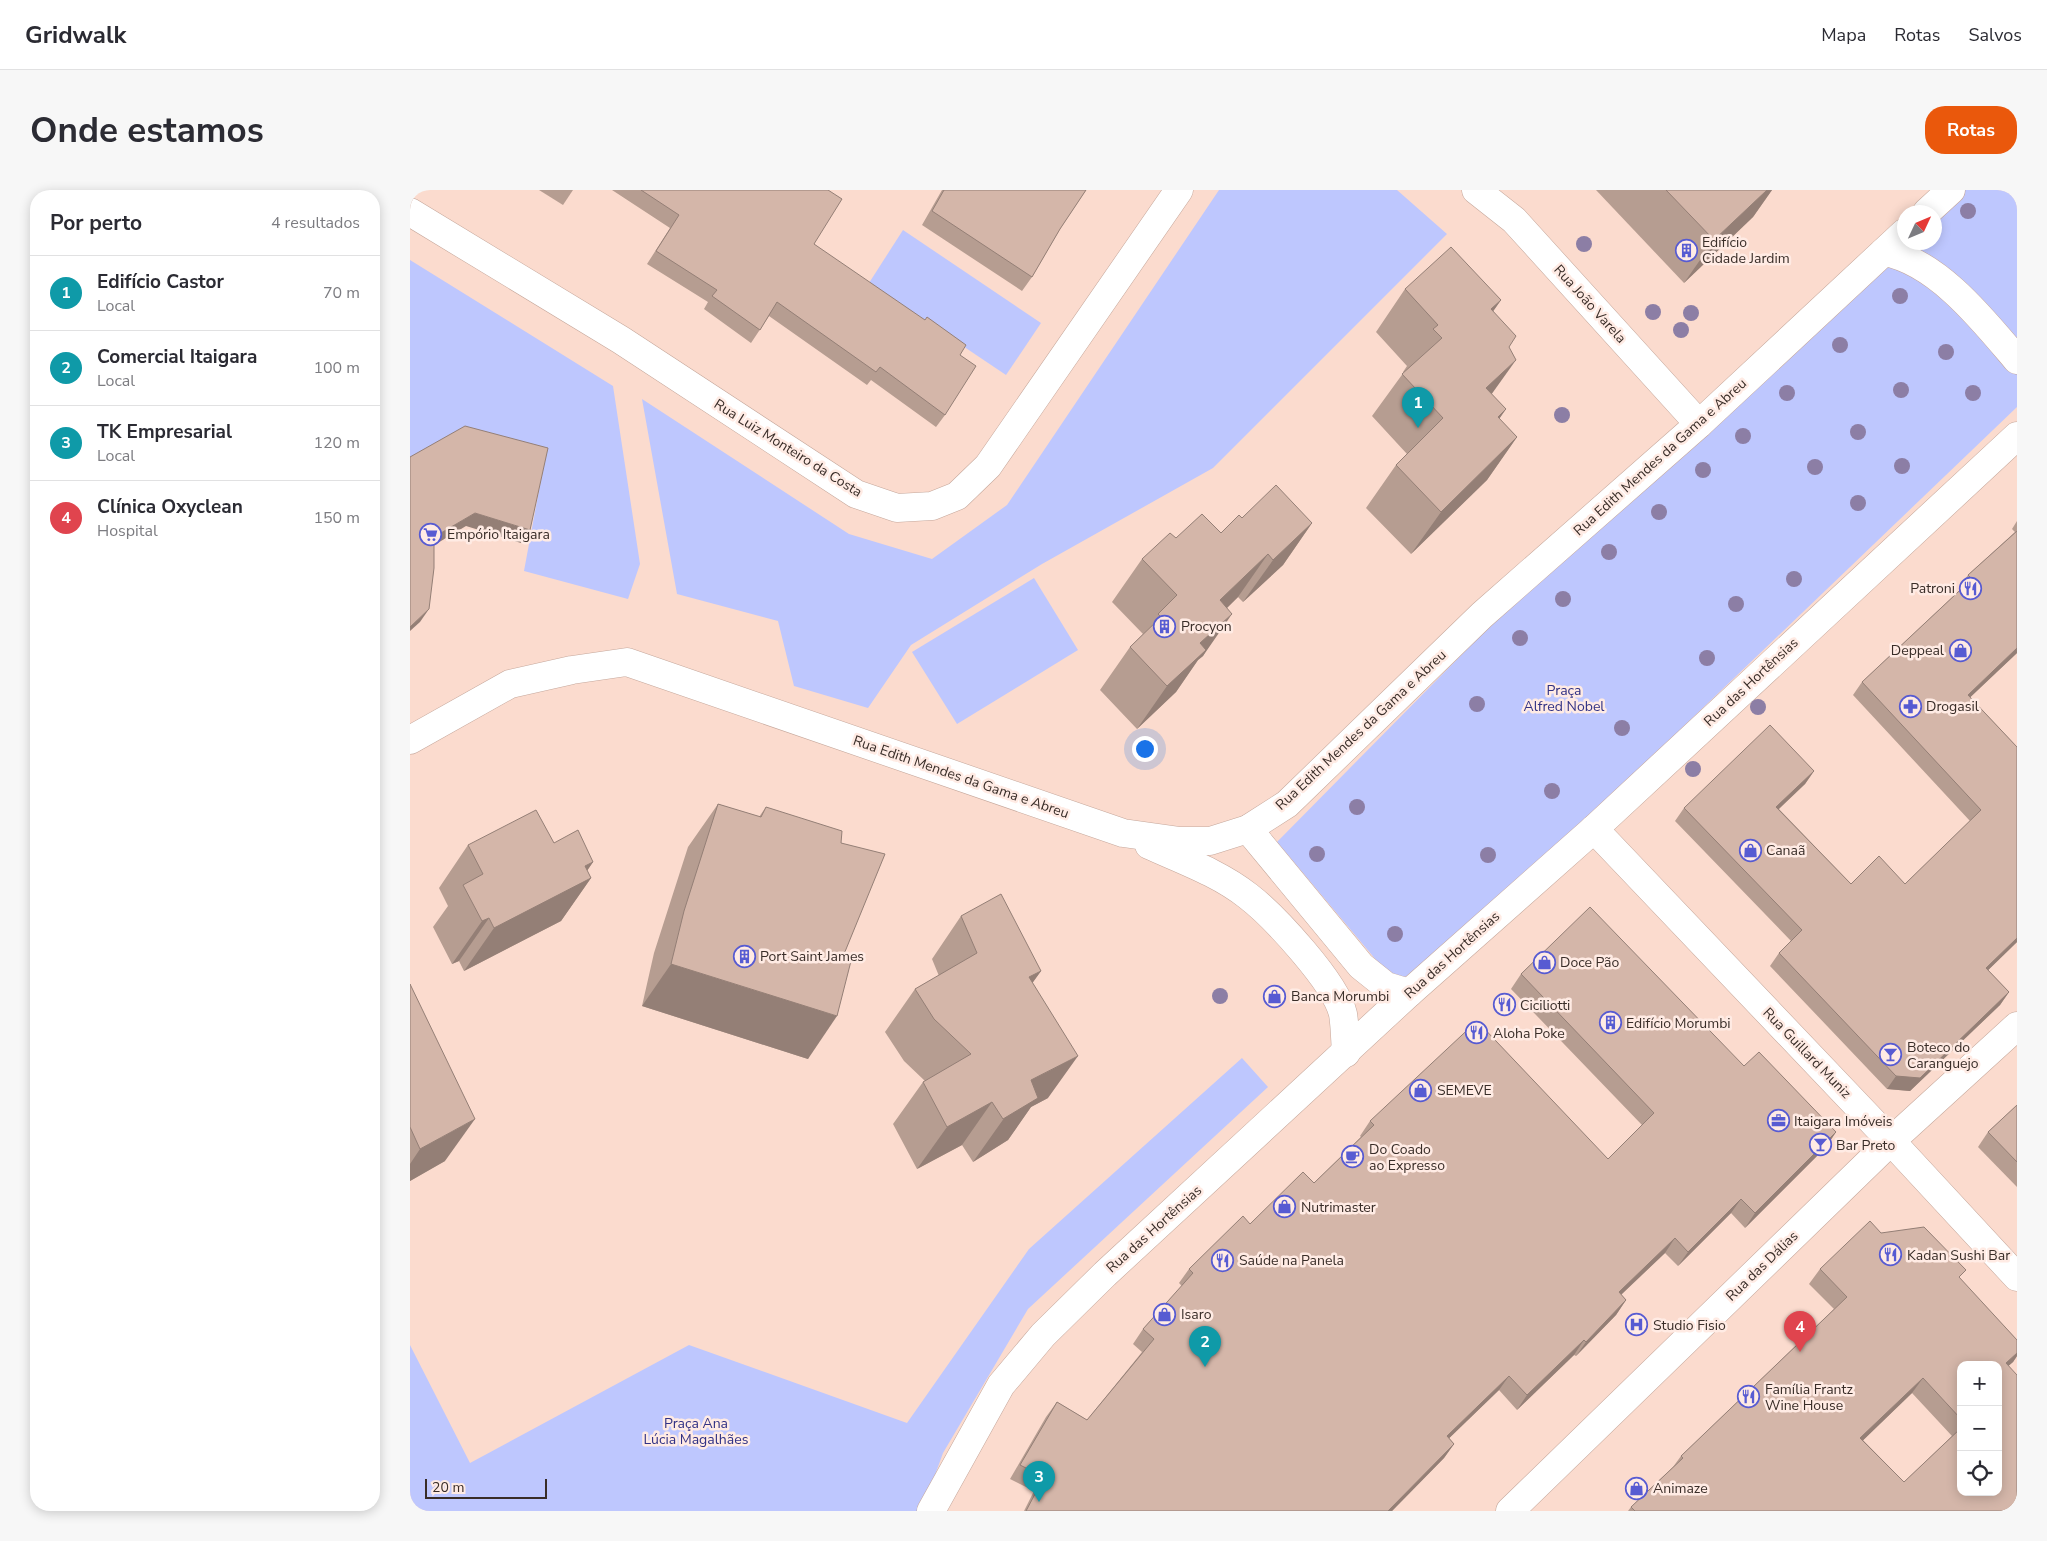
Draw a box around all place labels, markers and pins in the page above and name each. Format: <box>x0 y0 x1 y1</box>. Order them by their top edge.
place label: Edifício Cidade Jardim <box>1702 233 1790 268</box>
building icon: Edifício Cidade Jardim <box>1674 238 1698 262</box>
pin: 1 <box>1402 387 1434 428</box>
supermarket icon: Empório Itaigara <box>419 522 443 546</box>
place label: Empório Itaigara <box>447 525 550 544</box>
restaurant icon: Patroni <box>1959 576 1983 600</box>
place label: Patroni <box>1910 579 1955 598</box>
building icon: Procyon <box>1153 614 1177 638</box>
place label: Procyon <box>1181 617 1232 636</box>
shop icon: Deppeal <box>1948 638 1972 662</box>
place label: Deppeal <box>1891 641 1945 660</box>
pharmacy icon: Drogasil <box>1898 694 1922 718</box>
place label: Drogasil <box>1926 697 1980 716</box>
shop icon: Canaã <box>1738 838 1762 862</box>
place label: Canaã <box>1766 841 1805 860</box>
building icon: Port Saint James <box>732 944 756 968</box>
place label: Port Saint James <box>760 947 864 966</box>
shop icon: Doce Pão <box>1532 950 1556 974</box>
place label: Doce Pão <box>1560 953 1620 972</box>
shop icon: Banca Morumbi <box>1263 984 1287 1008</box>
place label: Banca Morumbi <box>1291 987 1389 1006</box>
restaurant icon: Ciciliotti <box>1492 993 1516 1017</box>
place label: Ciciliotti <box>1520 996 1570 1015</box>
building icon: Edifício Morumbi <box>1598 1011 1622 1035</box>
place label: Edifício Morumbi <box>1626 1014 1731 1033</box>
restaurant icon: Aloha Poke <box>1465 1021 1489 1045</box>
place label: Aloha Poke <box>1493 1024 1565 1043</box>
place label: Boteco do Caranguejo <box>1907 1038 1979 1073</box>
bar icon: Boteco do Caranguejo <box>1879 1043 1903 1067</box>
shop icon: SEMEVE <box>1409 1078 1433 1102</box>
place label: SEMEVE <box>1437 1081 1492 1100</box>
office icon: Itaigara Imóveis <box>1766 1109 1790 1133</box>
place label: Itaigara Imóveis <box>1794 1112 1893 1131</box>
bar icon: Bar Preto <box>1808 1133 1832 1157</box>
place label: Bar Preto <box>1836 1136 1895 1155</box>
place label: Do Coado ao Expresso <box>1369 1140 1445 1175</box>
cafe icon: Do Coado ao Expresso <box>1341 1145 1365 1169</box>
shop icon: Nutrimaster <box>1273 1195 1297 1219</box>
place label: Nutrimaster <box>1301 1198 1376 1217</box>
restaurant icon: Kadan Sushi Bar <box>1879 1243 1903 1267</box>
place label: Kadan Sushi Bar <box>1907 1246 2010 1265</box>
restaurant icon: Saúde na Panela <box>1211 1248 1235 1272</box>
place label: Saúde na Panela <box>1239 1251 1344 1270</box>
shop icon: Isaro <box>1153 1302 1177 1326</box>
place label: Isaro <box>1181 1305 1212 1324</box>
pin: 4 <box>1784 1311 1816 1352</box>
hospital icon: Studio Fisio <box>1625 1313 1649 1337</box>
place label: Studio Fisio <box>1653 1316 1726 1335</box>
pin: 2 <box>1189 1326 1221 1367</box>
place label: Família Frantz Wine House <box>1765 1380 1853 1415</box>
restaurant icon: Família Frantz Wine House <box>1737 1385 1761 1409</box>
pin: 3 <box>1023 1461 1055 1502</box>
shop icon: Animaze <box>1625 1476 1649 1500</box>
place label: Animaze <box>1653 1479 1708 1498</box>

